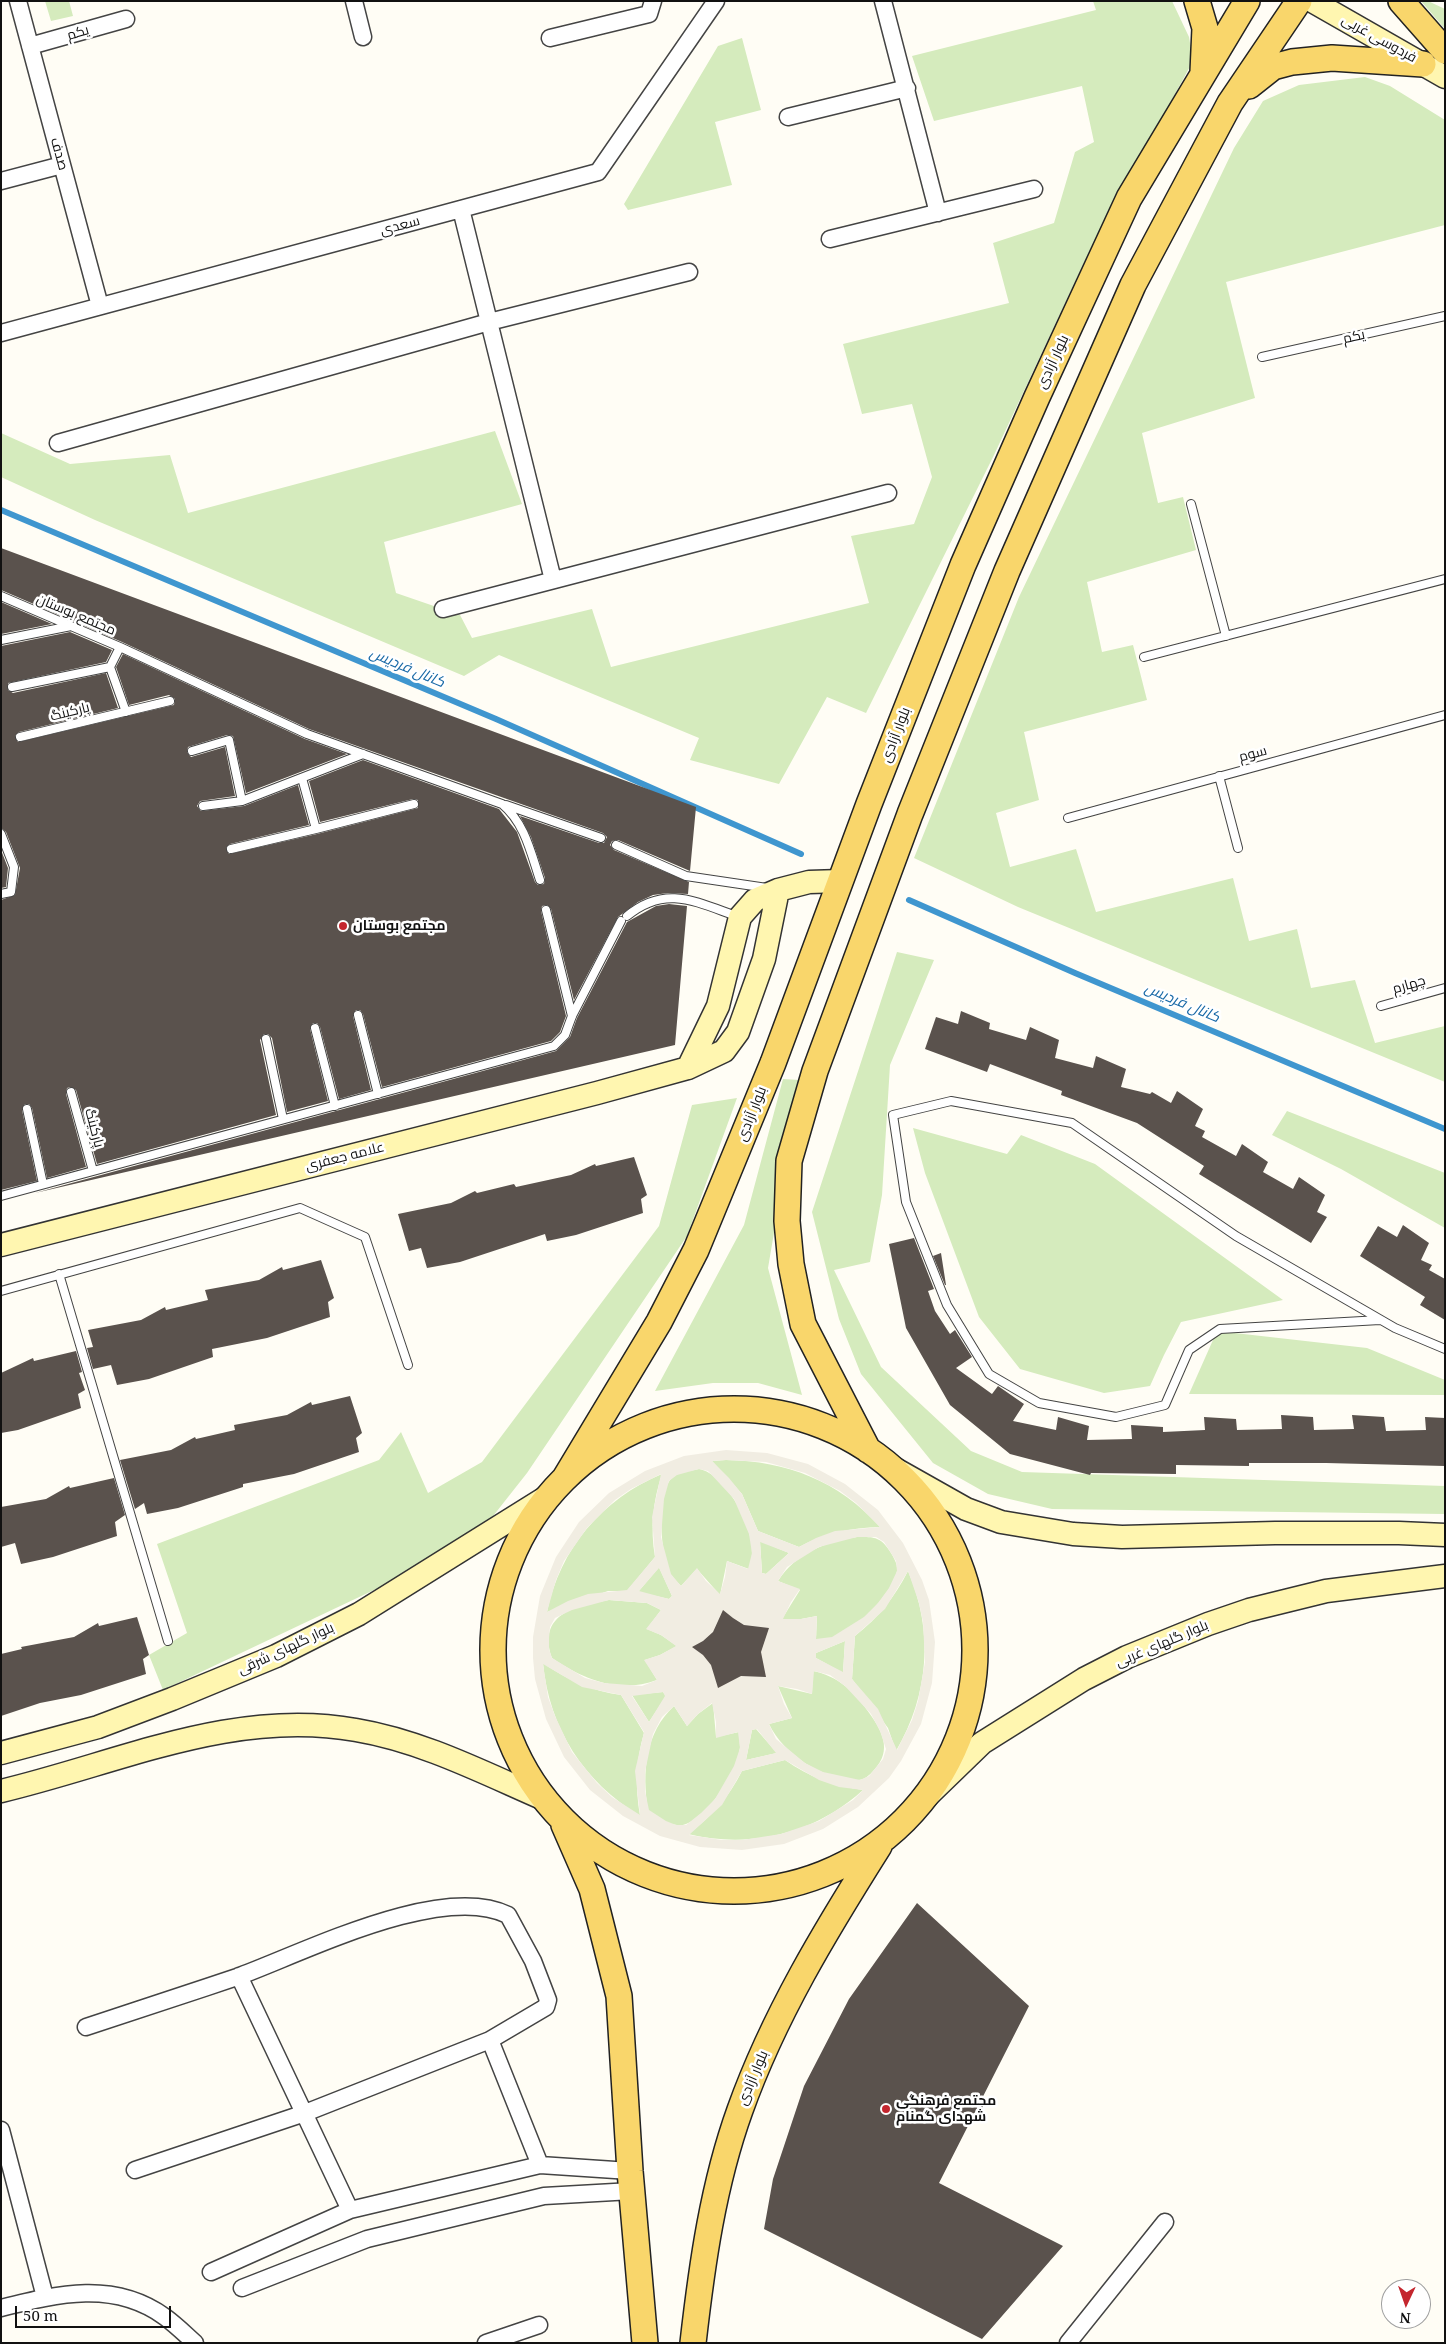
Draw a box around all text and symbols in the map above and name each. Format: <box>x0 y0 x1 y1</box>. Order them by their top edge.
street label: فردوسی غربی <box>1339 11 1419 67</box>
street label: یکم <box>65 22 91 44</box>
street label: صدف <box>47 136 71 172</box>
street label: سعدی <box>378 213 422 239</box>
street label: یکم <box>1341 326 1367 348</box>
street label: بلوار آزادی <box>1033 332 1073 392</box>
street label: مجتمع بوستان <box>34 591 118 639</box>
water label: کانال فردیس <box>367 644 447 692</box>
street label: پارکینگ <box>49 699 91 725</box>
street label: بلوار آزادی <box>878 705 914 765</box>
street label: سوم <box>1237 742 1269 766</box>
place label: مجتمع بوستان <box>353 918 446 934</box>
marker: مجتمع بوستان <box>337 920 349 932</box>
street label: چهارم <box>1391 972 1427 998</box>
water label: کانال فردیس <box>1142 979 1222 1027</box>
street label: بلوار آزادی <box>733 1084 771 1144</box>
street label: پارکینگ <box>81 1107 107 1149</box>
street label: علامه جعفری <box>304 1139 386 1175</box>
street label: بلوار گلهای غربی <box>1113 1617 1211 1671</box>
street label: بلوار گلهای شرقی <box>235 1619 337 1679</box>
street label: بلوار آزادی <box>734 2048 772 2108</box>
place label: مجتمع فرهنگی شهدای گمنام <box>896 2093 996 2126</box>
marker: مجتمع فرهنگی شهدای گمنام <box>880 2103 892 2115</box>
north arrow <box>1381 2279 1431 2329</box>
scale bar <box>18 2296 174 2328</box>
text: 50 m <box>23 2305 58 2325</box>
text: N <box>1399 2309 1411 2328</box>

